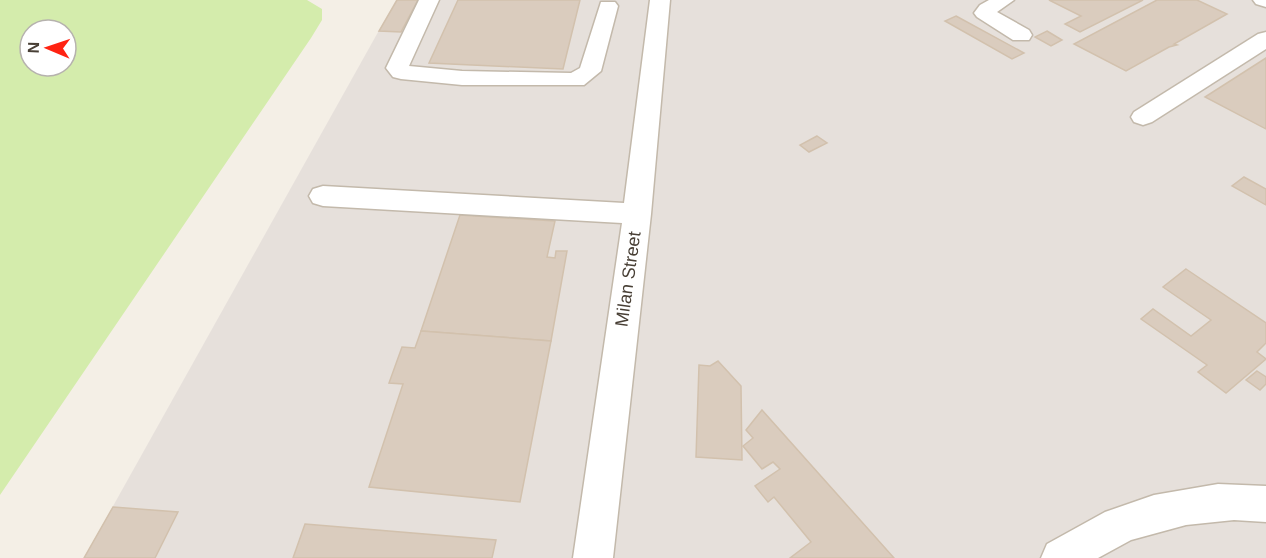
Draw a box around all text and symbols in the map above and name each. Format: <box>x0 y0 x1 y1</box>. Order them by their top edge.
north arrow <box>18 18 78 78</box>
text: N <box>25 41 42 54</box>
street label: Milan Street <box>611 230 645 328</box>

